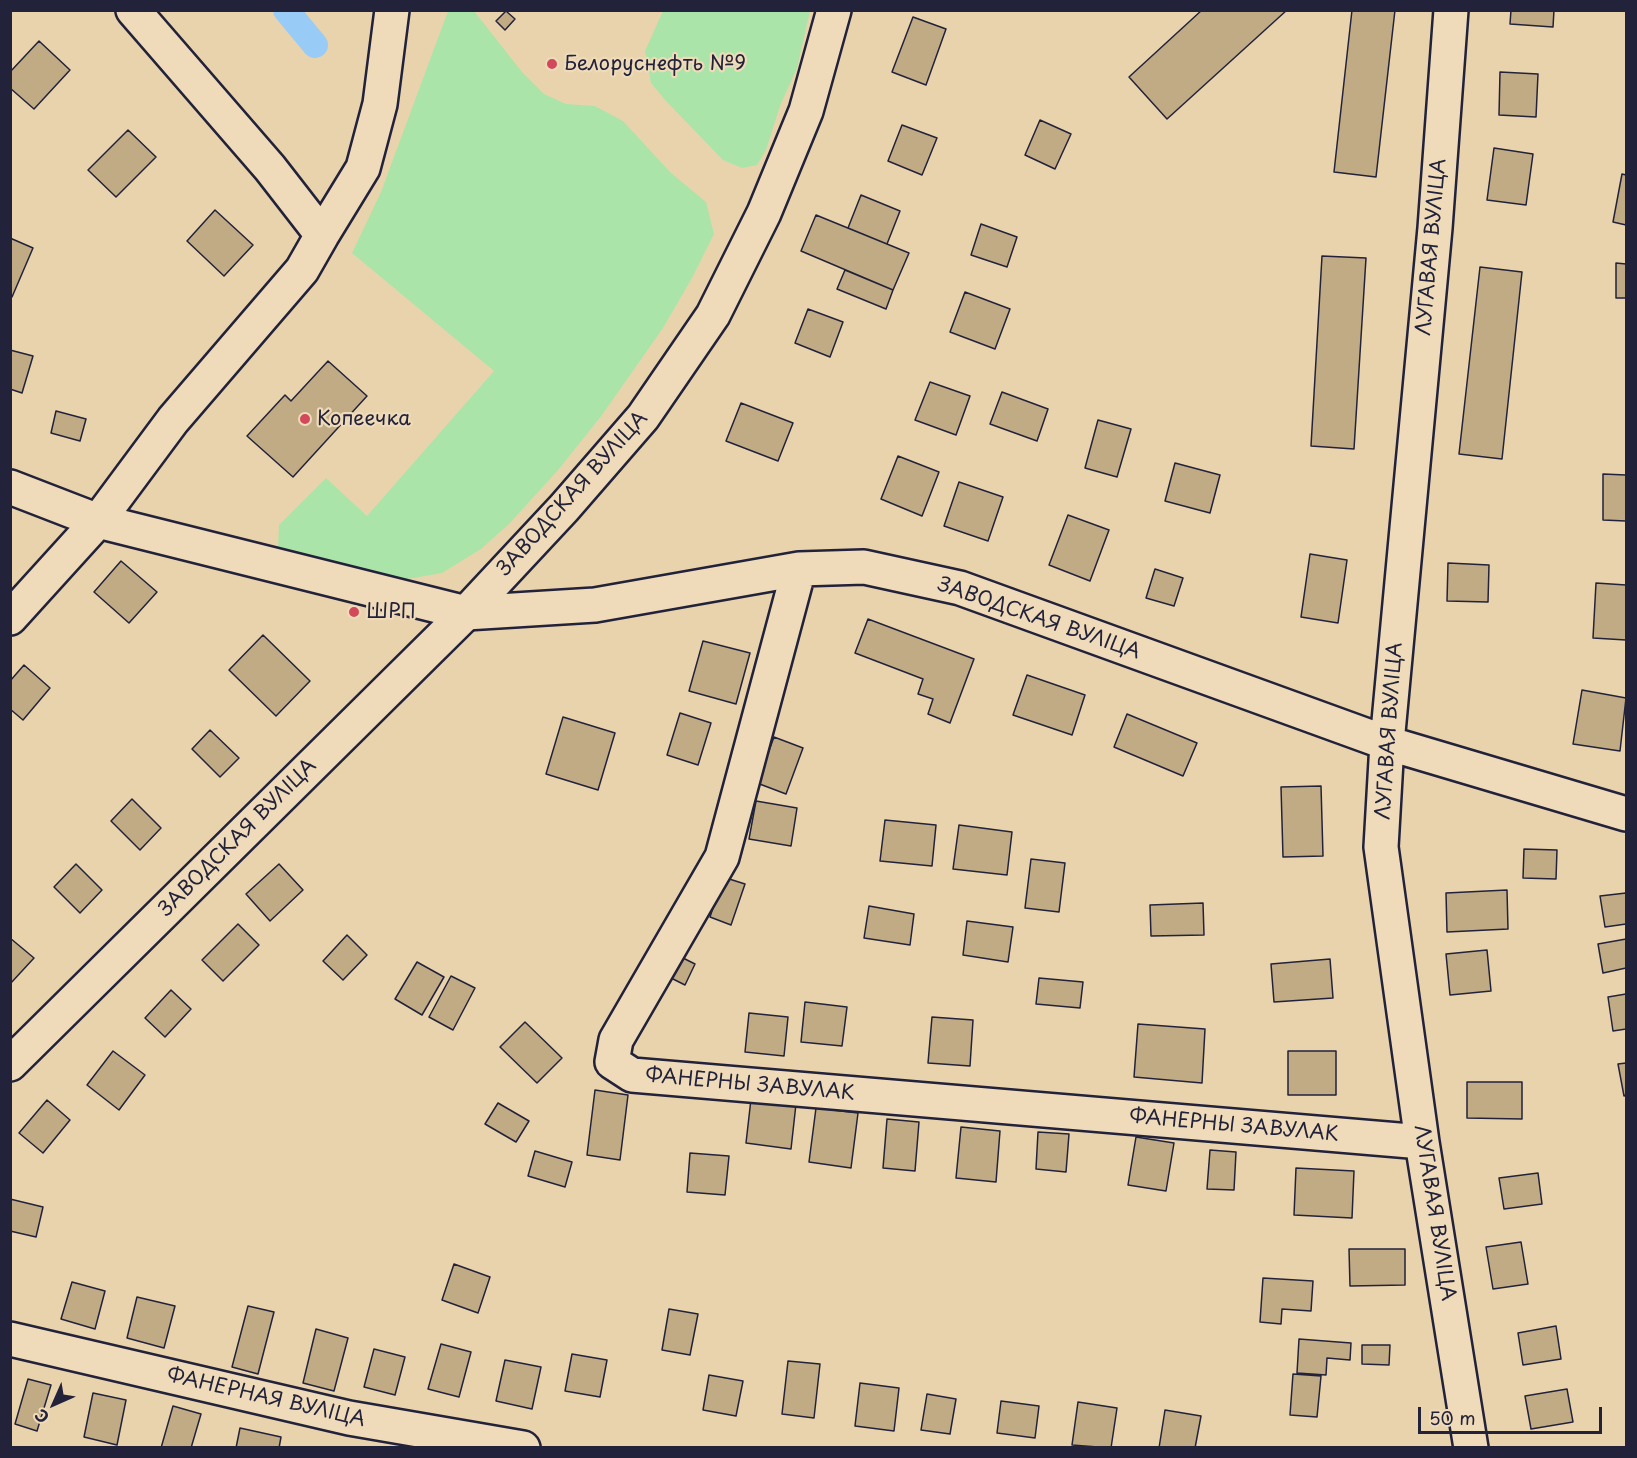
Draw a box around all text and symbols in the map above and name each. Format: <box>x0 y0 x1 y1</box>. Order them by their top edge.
place label: Белоруснефть №9 <box>564 52 746 76</box>
marker: Белоруснефть №9 <box>545 57 559 71</box>
street label: ЛУГАВАЯ ВУЛІЦА <box>1412 157 1452 337</box>
place label: Копеечка <box>317 407 411 431</box>
street label: ЗАВОДСКАЯ ВУЛІЦА <box>493 407 653 581</box>
marker: Копеечка <box>298 412 312 426</box>
street label: ЗАВОДСКАЯ ВУЛІЦА <box>934 573 1144 665</box>
place label: ШРП <box>366 600 416 624</box>
marker: ШРП <box>347 605 361 619</box>
street label: ЛУГАВАЯ ВУЛІЦА <box>1372 642 1408 820</box>
street label: ЗАВОДСКАЯ ВУЛІЦА <box>154 754 322 922</box>
street label: ФАНЕРНЫ ЗАВУЛАК <box>644 1064 856 1106</box>
street label: ФАНЕРНЫ ЗАВУЛАК <box>1128 1105 1340 1147</box>
street label: ЛУГАВАЯ ВУЛІЦА <box>1408 1123 1460 1303</box>
street label: ФАНЕРНАЯ ВУЛІЦА <box>164 1363 368 1433</box>
north arrow <box>24 1374 84 1434</box>
scale bar <box>1421 1395 1606 1433</box>
text: С <box>29 1404 54 1429</box>
text: 50 m <box>1429 1404 1476 1431</box>

